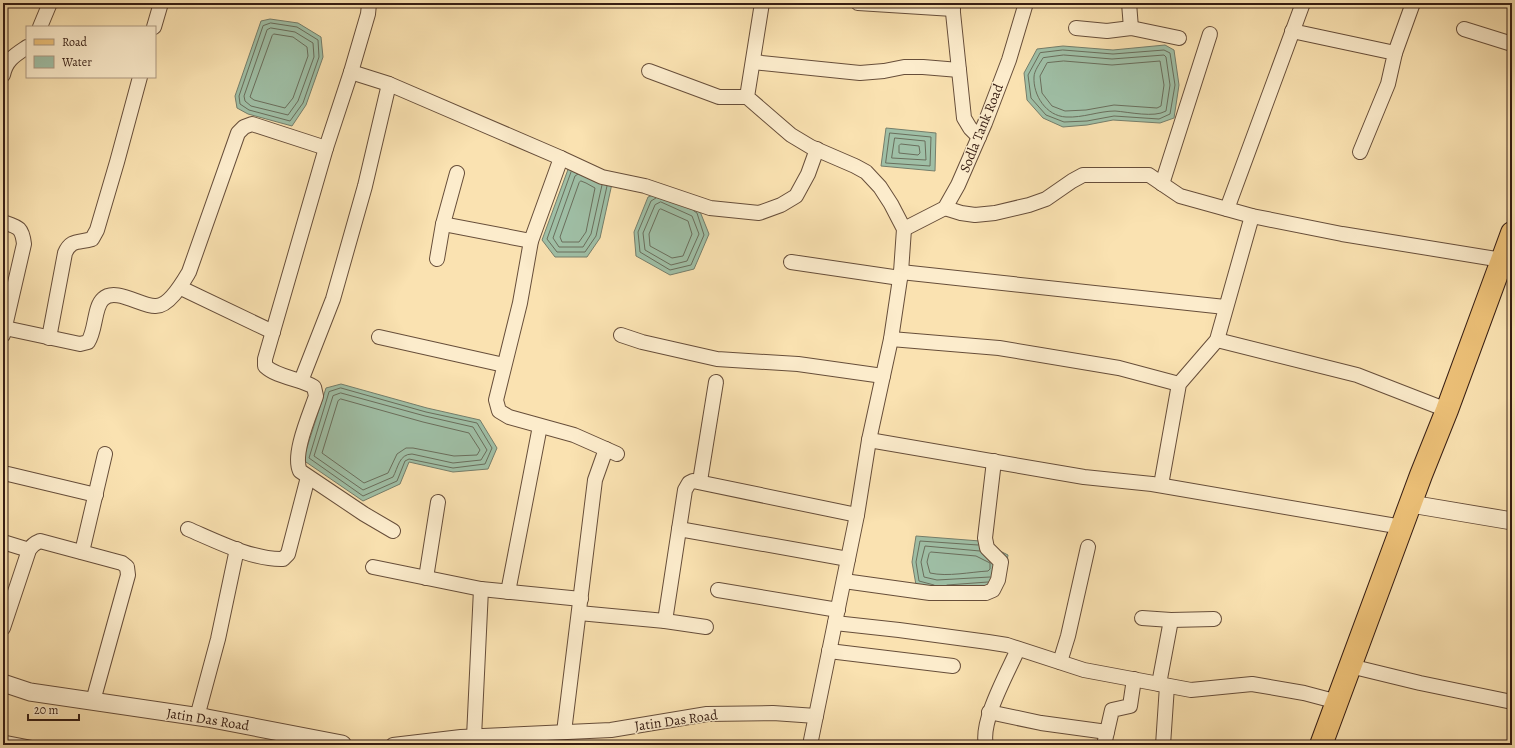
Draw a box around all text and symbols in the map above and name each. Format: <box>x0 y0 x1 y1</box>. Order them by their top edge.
legend <box>26 26 156 78</box>
text: Road <box>62 34 88 50</box>
text: Water <box>61 54 92 70</box>
street label: Sodla Tank Road <box>955 80 1008 175</box>
scale bar <box>28 696 79 722</box>
text: 20 m <box>34 702 58 718</box>
street label: Jatin Das Road <box>165 704 251 735</box>
street label: Jatin Das Road <box>633 705 719 736</box>

